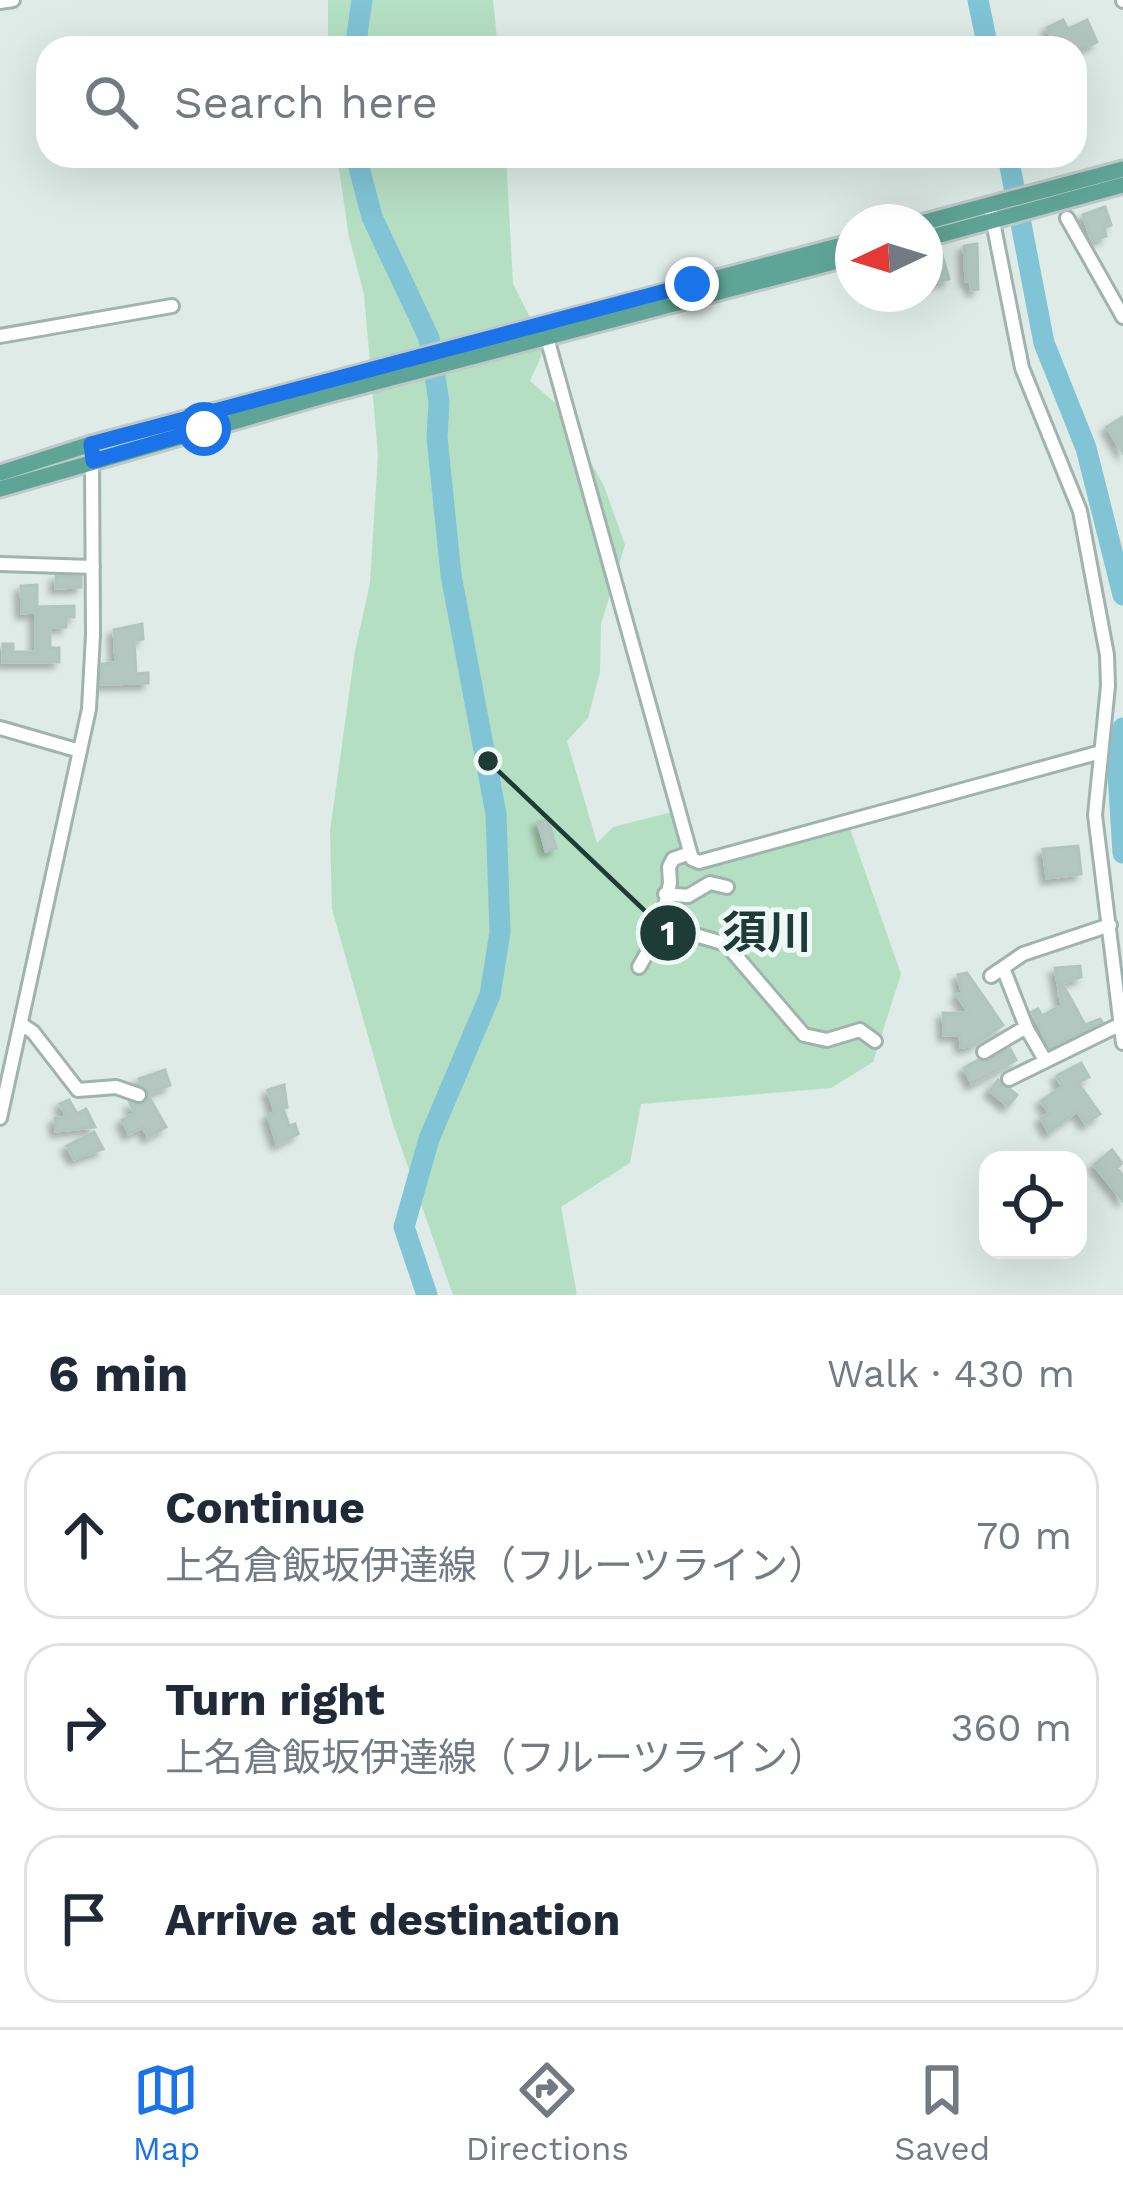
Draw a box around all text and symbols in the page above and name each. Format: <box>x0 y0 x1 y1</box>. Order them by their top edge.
search box <box>36 36 1087 168</box>
icon: search <box>78 69 144 135</box>
text: Search here <box>174 76 438 129</box>
north arrow <box>835 204 943 312</box>
route end <box>665 257 719 311</box>
route start <box>177 402 231 456</box>
callout: 須川 <box>638 892 836 973</box>
text: 須川 <box>722 906 812 959</box>
text: 1 <box>660 912 676 954</box>
map controls <box>979 1151 1087 1259</box>
button: locate <box>979 1151 1087 1259</box>
text: 6 min <box>48 1344 188 1403</box>
text: Walk · 430 m <box>827 1351 1075 1396</box>
text: Continue <box>165 1481 365 1534</box>
icon: ahead <box>51 1502 117 1568</box>
text: 70 m <box>976 1513 1072 1558</box>
text: 上名倉飯坂伊達線（フルーツライン） <box>165 1543 827 1588</box>
text: Turn right <box>165 1673 385 1726</box>
icon: right <box>51 1694 117 1760</box>
text: 360 m <box>951 1705 1072 1750</box>
text: 上名倉飯坂伊達線（フルーツライン） <box>165 1735 827 1780</box>
icon: arrive <box>51 1886 117 1952</box>
text: Arrive at destination <box>165 1893 620 1946</box>
tab: Map <box>133 2057 200 2168</box>
tab: Directions <box>466 2057 629 2168</box>
tab: Saved <box>894 2057 990 2168</box>

